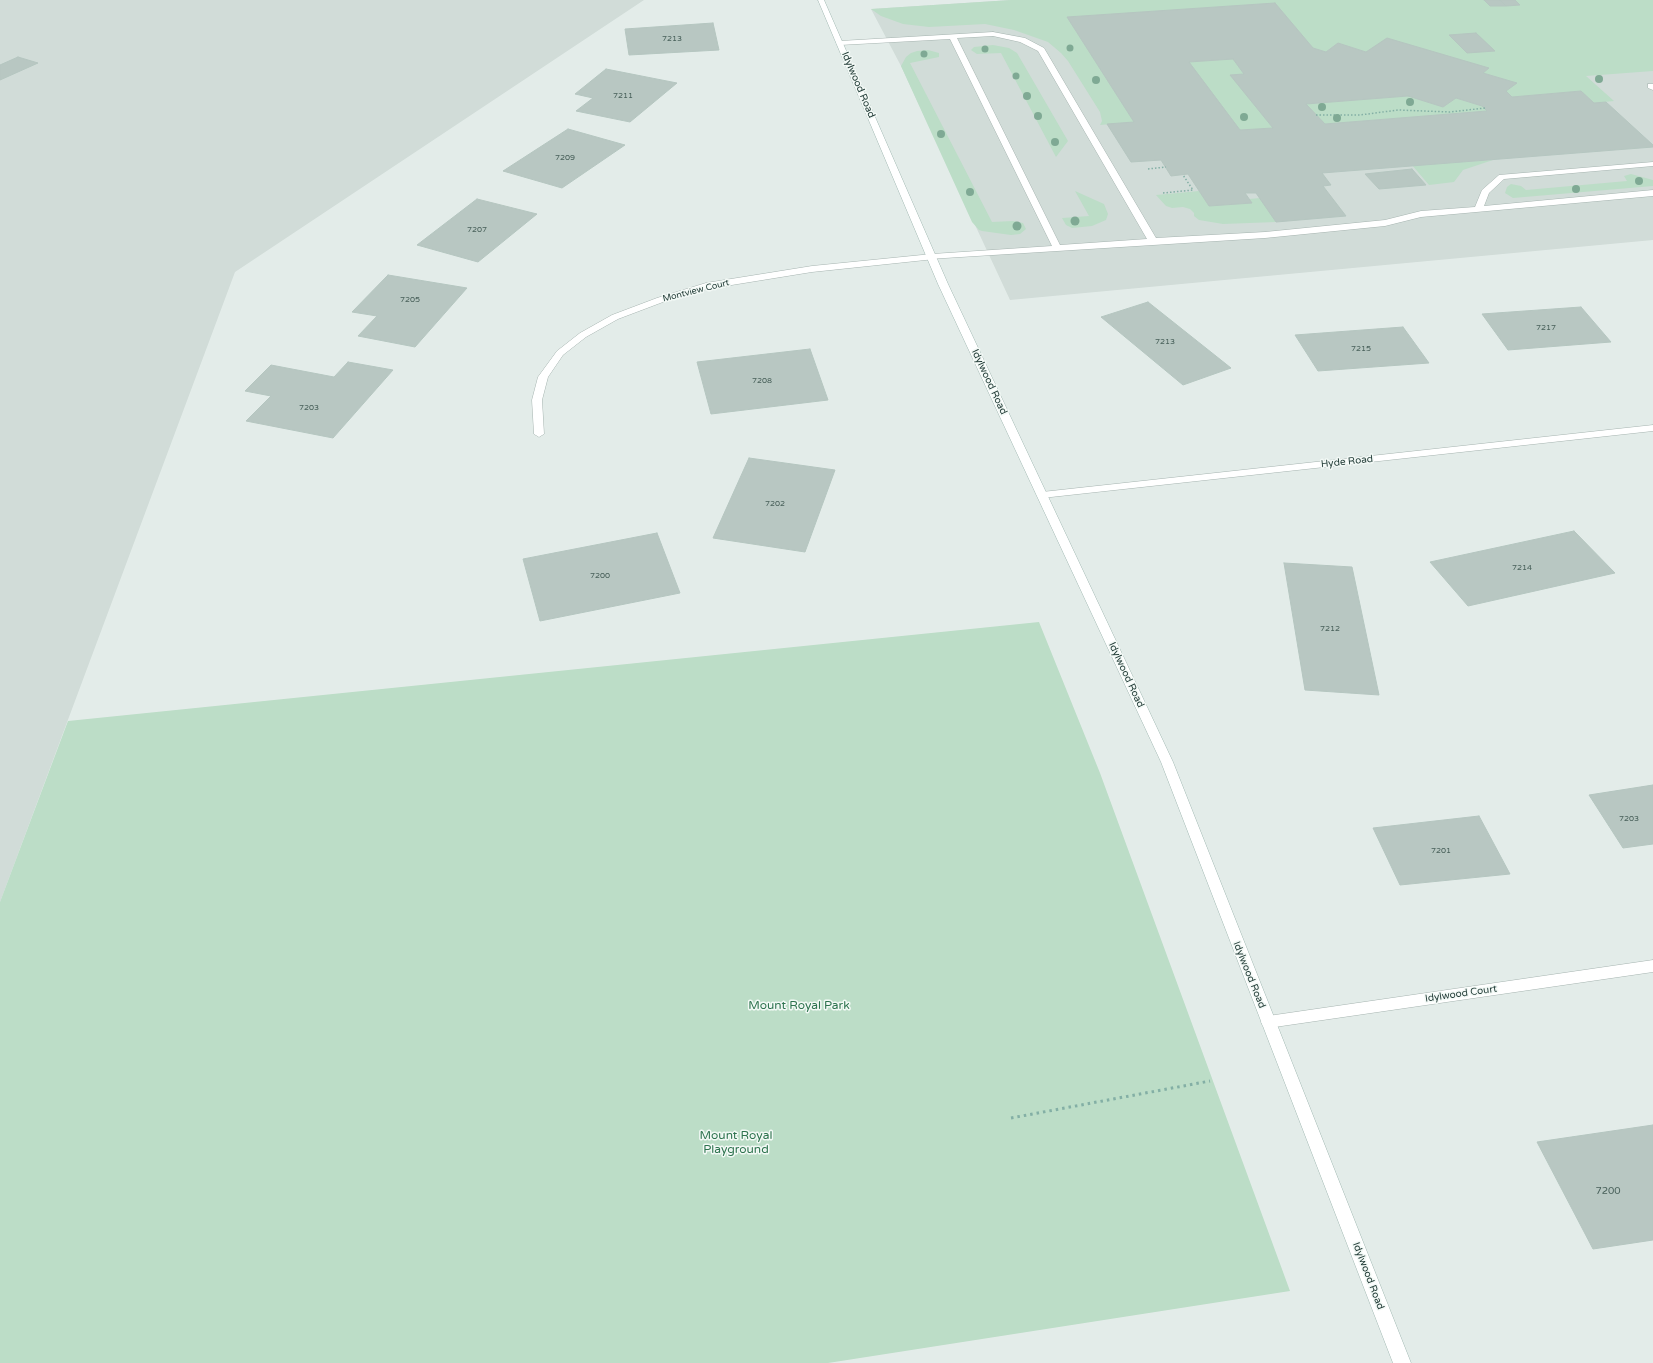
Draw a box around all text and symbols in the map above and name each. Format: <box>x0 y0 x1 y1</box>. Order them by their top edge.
house number: 7213 <box>662 34 682 44</box>
street label: Idylwood Road <box>839 50 877 120</box>
house number: 7211 <box>613 91 633 101</box>
house number: 7209 <box>555 153 575 163</box>
house number: 7207 <box>467 225 487 235</box>
street label: Montview Court <box>662 278 730 304</box>
house number: 7205 <box>400 295 420 305</box>
house number: 7217 <box>1536 323 1556 333</box>
house number: 7213 <box>1155 337 1175 347</box>
house number: 7215 <box>1351 344 1371 354</box>
street label: Idylwood Road <box>969 347 1009 417</box>
house number: 7208 <box>752 376 772 386</box>
house number: 7203 <box>299 403 319 413</box>
street label: Hyde Road <box>1320 453 1374 471</box>
house number: 7202 <box>765 499 785 509</box>
house number: 7214 <box>1512 563 1532 573</box>
house number: 7200 <box>590 571 610 581</box>
house number: 7212 <box>1320 624 1340 634</box>
street label: Idylwood Road <box>1106 640 1146 710</box>
house number: 7203 <box>1619 814 1639 824</box>
house number: 7201 <box>1431 846 1451 856</box>
street label: Idylwood Road <box>1230 940 1268 1010</box>
street label: Idylwood Court <box>1424 983 1498 1005</box>
park label: Mount Royal Park <box>748 999 850 1013</box>
park label: Mount Royal Playground <box>700 1129 772 1157</box>
house number: 7200 <box>1595 1185 1621 1197</box>
street label: Idylwood Road <box>1350 1241 1386 1311</box>

